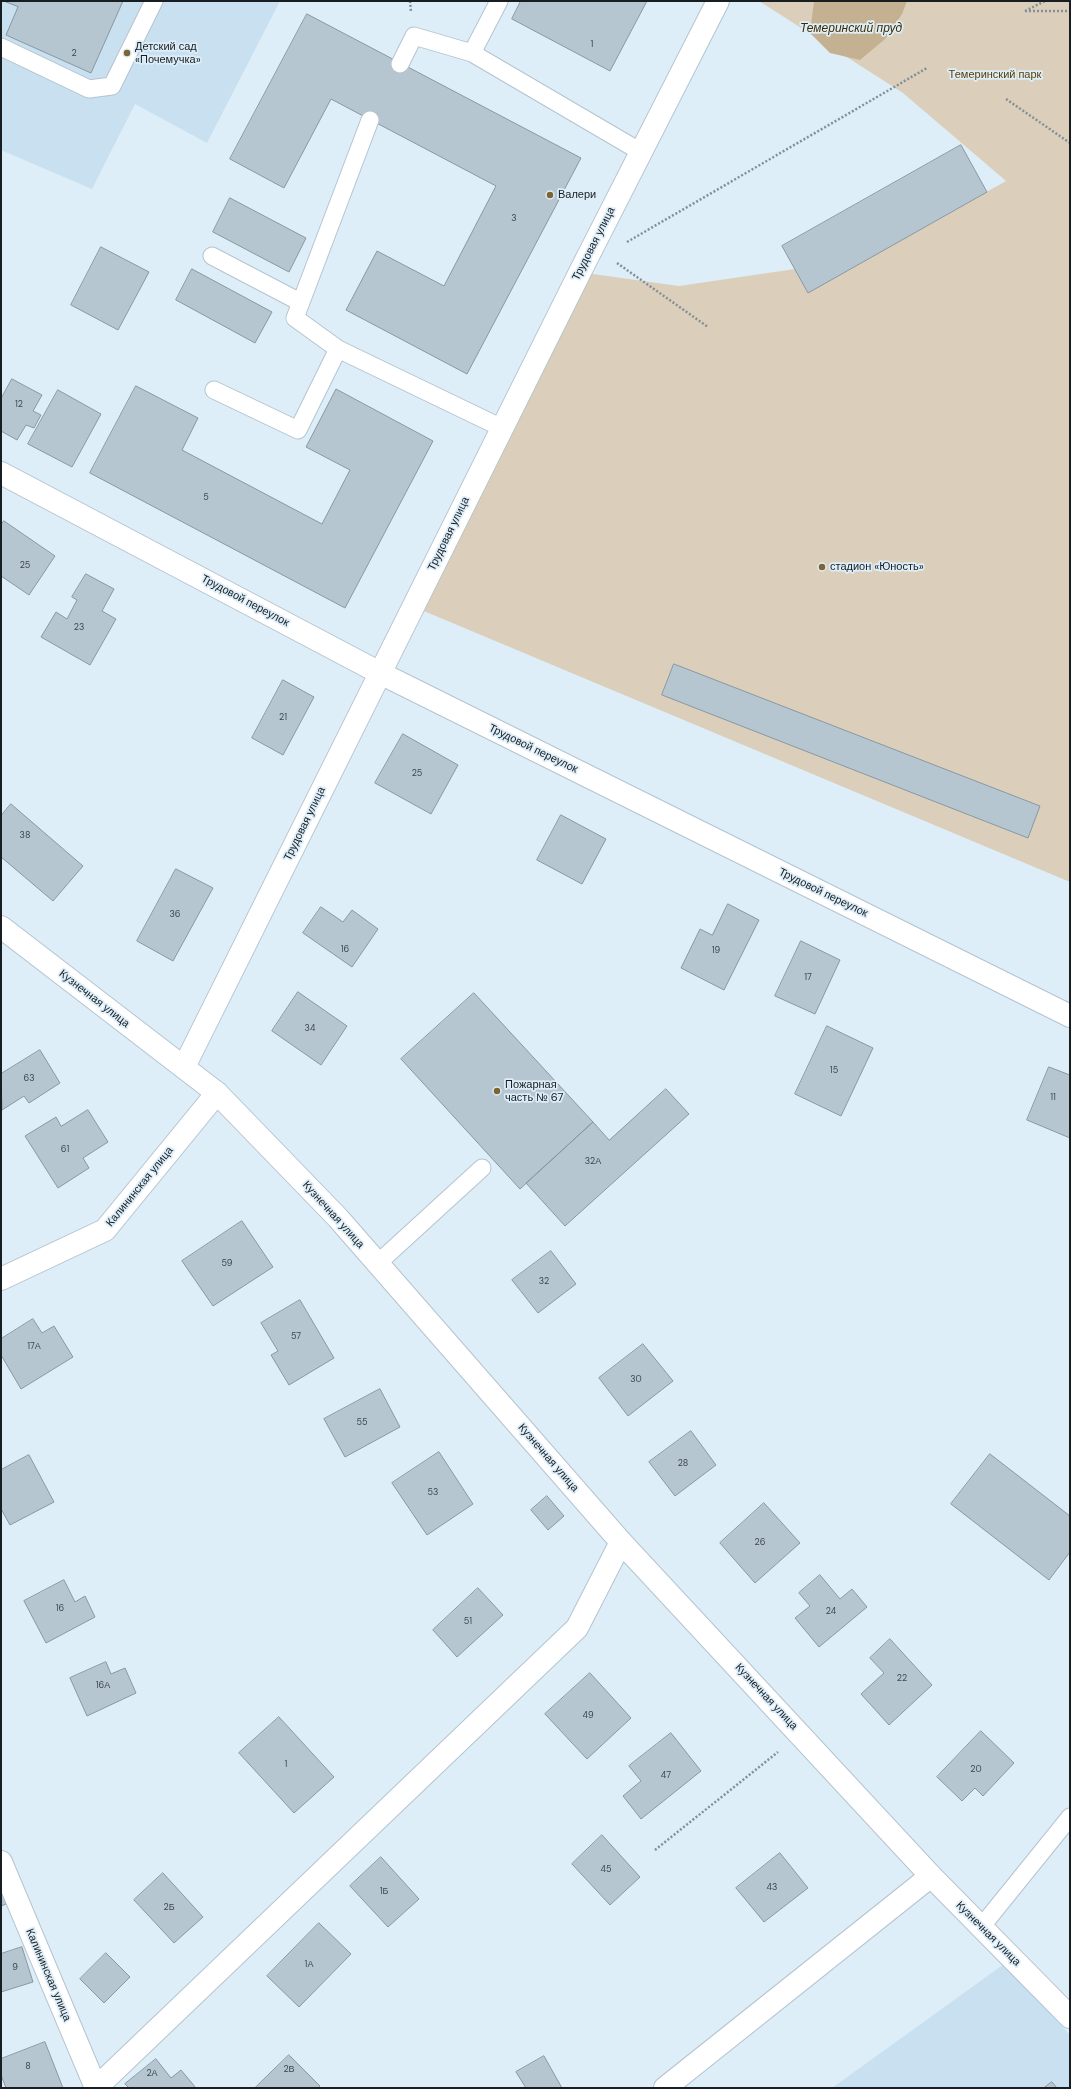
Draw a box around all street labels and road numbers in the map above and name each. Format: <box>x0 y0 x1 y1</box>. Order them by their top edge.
street label: Трудовая улица <box>570 205 618 283</box>
street label: Трудовая улица <box>425 495 473 573</box>
street label: Трудовой переулок <box>199 572 291 630</box>
street label: Трудовой переулок <box>486 722 580 776</box>
street label: Трудовая улица <box>281 785 329 863</box>
street label: Трудовой переулок <box>776 866 870 920</box>
street label: Кузнечная улица <box>56 967 132 1031</box>
street label: Калининская улица <box>104 1144 176 1230</box>
street label: Кузнечная улица <box>299 1179 367 1251</box>
street label: Кузнечная улица <box>515 1421 581 1495</box>
street label: Кузнечная улица <box>732 1661 800 1733</box>
street label: Кузнечная улица <box>953 1899 1023 1969</box>
street label: Калининская улица <box>23 1927 73 2023</box>

